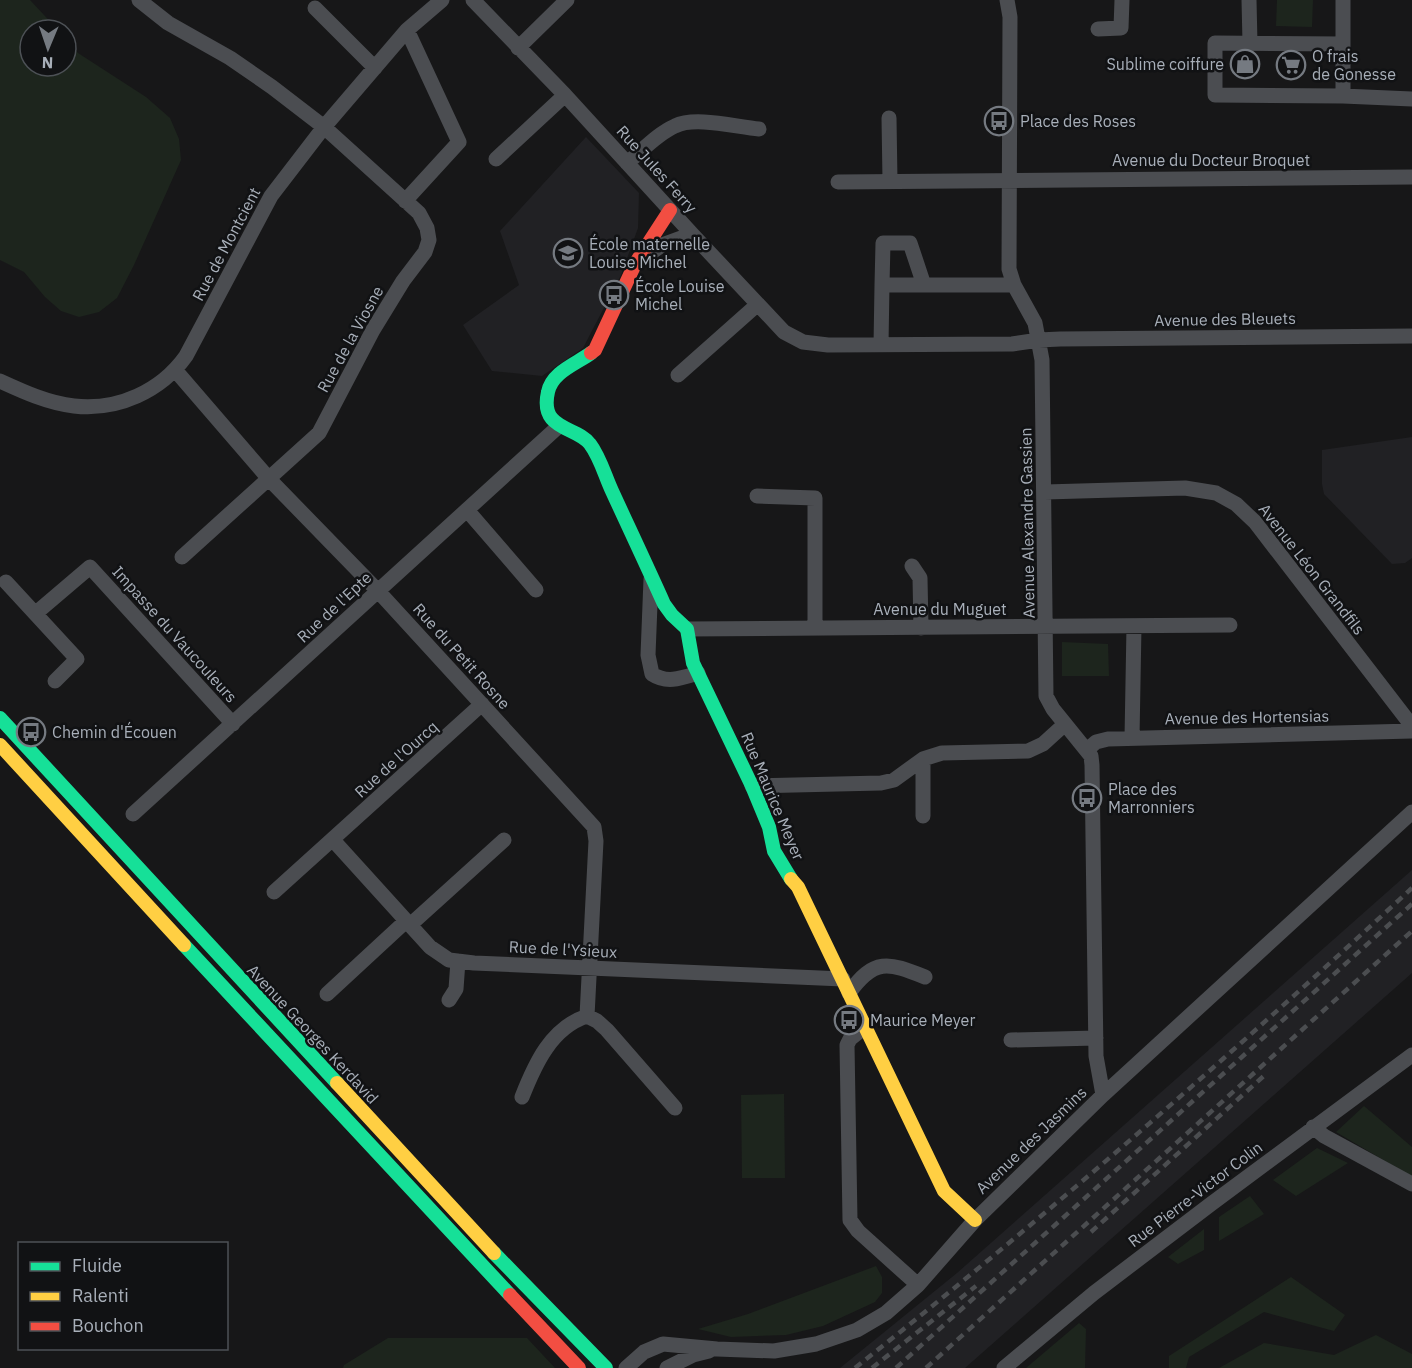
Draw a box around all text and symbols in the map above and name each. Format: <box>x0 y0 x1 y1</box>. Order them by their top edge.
north arrow <box>18 18 78 78</box>
place label: O frais de Gonesse <box>1312 46 1396 84</box>
shop icon: Sublime coiffure <box>1229 48 1261 80</box>
supermarket icon: O frais de Gonesse <box>1275 49 1307 81</box>
text: N <box>41 53 54 73</box>
place label: Sublime coiffure <box>1107 54 1224 74</box>
bus stop icon: Place des Roses <box>983 105 1015 137</box>
place label: Place des Roses <box>1020 111 1136 131</box>
street label: Rue Jules Ferry <box>612 121 702 217</box>
street label: Avenue du Docteur Broquet <box>1112 150 1310 170</box>
street label: Rue de Montcient <box>188 184 264 304</box>
place label: École maternelle Louise Michel <box>589 233 710 272</box>
school or university icon: École maternelle Louise Michel <box>552 237 584 269</box>
place label: École Louise Michel <box>635 275 725 314</box>
bus stop icon: École Louise Michel <box>598 279 630 311</box>
street label: Rue de la Viosne <box>312 282 388 396</box>
street label: Avenue des Bleuets <box>1154 308 1296 330</box>
street label: Avenue Alexandre Gassien <box>1015 427 1039 619</box>
street label: Avenue Léon Grandfils <box>1255 500 1369 638</box>
street label: Impasse du Vaucouleurs <box>108 561 242 707</box>
street label: Rue de l'Epte <box>293 567 376 647</box>
street label: Rue du Petit Rosne <box>409 599 515 713</box>
street label: Avenue du Muguet <box>873 599 1007 619</box>
street label: Avenue des Hortensias <box>1165 706 1329 728</box>
bus stop icon: Chemin d'Écouen <box>15 716 47 748</box>
street label: Rue de l'Ourcq <box>350 716 442 802</box>
place label: Chemin d'Écouen <box>52 721 177 742</box>
street label: Rue Maurice Meyer <box>737 729 809 863</box>
place label: Place des Marronniers <box>1108 779 1195 817</box>
bus stop icon: Place des Marronniers <box>1071 782 1103 814</box>
street label: Rue de l'Ysieux <box>508 936 618 962</box>
street label: Avenue Georges Kerdavid <box>243 960 383 1108</box>
bus stop icon: Maurice Meyer <box>833 1004 865 1036</box>
place label: Maurice Meyer <box>870 1010 975 1030</box>
street label: Avenue des Jasmins <box>971 1082 1091 1198</box>
street label: Rue Pierre-Victor Colin <box>1124 1137 1266 1251</box>
legend <box>18 1242 228 1350</box>
text: Fluide <box>72 1254 122 1277</box>
text: Ralenti <box>72 1284 129 1307</box>
text: Bouchon <box>72 1314 144 1337</box>

